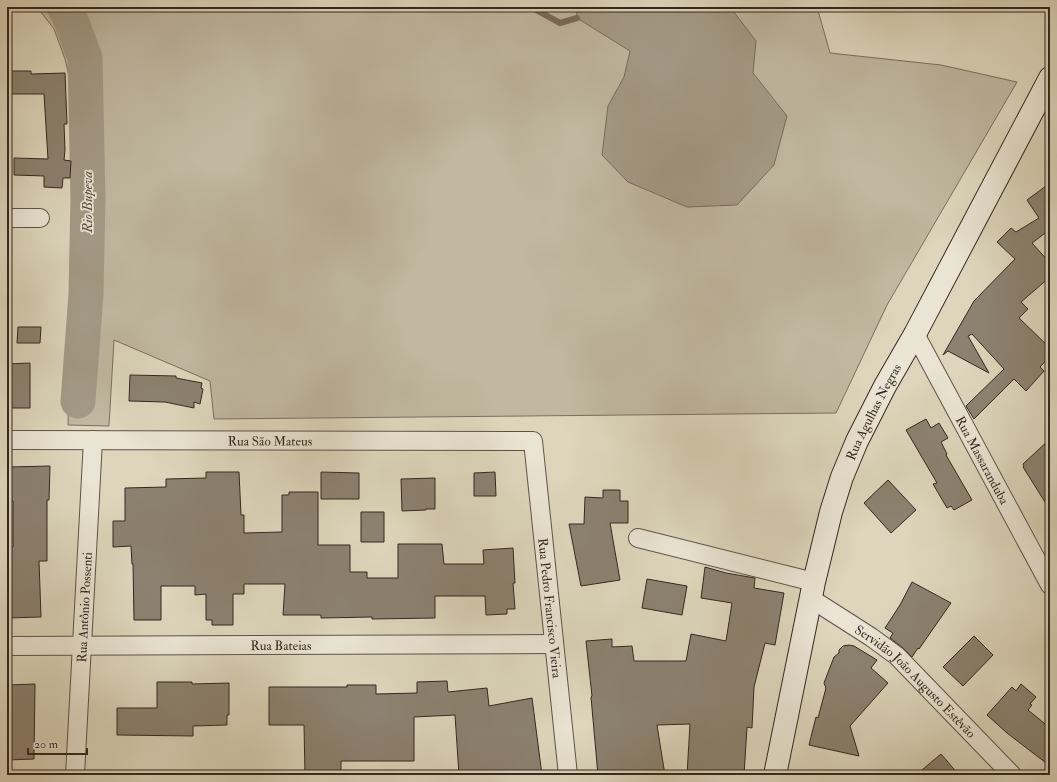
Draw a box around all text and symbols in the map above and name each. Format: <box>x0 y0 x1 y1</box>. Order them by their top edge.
water label: Rio Bupeva <box>79 171 96 234</box>
street label: Rua Agulhas Negras <box>843 361 905 463</box>
street label: Rua Massaranduba <box>952 414 1012 508</box>
street label: Rua São Mateus <box>228 433 313 450</box>
street label: Rua Pedro Francisco Vieira <box>534 537 565 680</box>
street label: Rua Antônio Possenti <box>74 551 96 663</box>
street label: Servidão João Augusto Estêvão <box>852 622 979 742</box>
street label: Rua Bateias <box>251 638 312 654</box>
scale bar <box>28 730 87 756</box>
text: 20 m <box>34 737 59 752</box>

